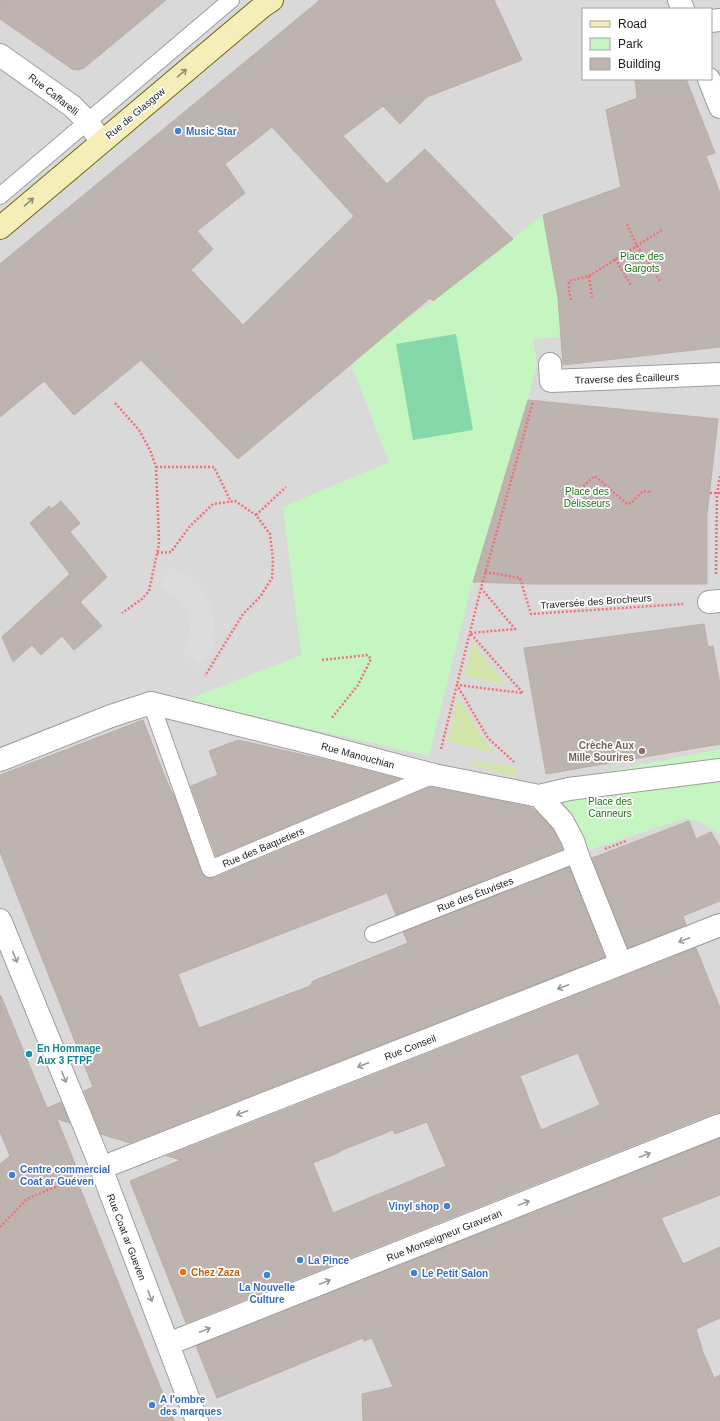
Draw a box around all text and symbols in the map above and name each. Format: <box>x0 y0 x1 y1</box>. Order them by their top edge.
legend <box>582 8 712 80</box>
text: Road <box>618 17 647 31</box>
text: Park <box>618 37 644 51</box>
text: Building <box>618 57 661 71</box>
one-way arrow <box>177 68 187 77</box>
street label: Rue Caffarelli <box>27 71 81 117</box>
street label: Rue de Glasgow <box>103 85 168 141</box>
marker: Music Star <box>173 126 183 136</box>
place label: Music Star <box>186 126 237 137</box>
one-way arrow <box>24 198 35 207</box>
park label: Place des Gargots <box>620 251 664 274</box>
street label: Traverse des Écailleurs <box>575 370 679 386</box>
park label: Place des Délisseurs <box>564 486 610 509</box>
street label: Traversée des Brocheurs <box>540 592 652 611</box>
street label: Rue Manouchian <box>320 740 396 771</box>
place label: Crèche Aux Mille Sourires <box>568 740 634 763</box>
marker: Crèche Aux Mille Sourires <box>637 746 647 756</box>
park label: Place des Canneurs <box>588 796 632 819</box>
street label: Rue des Baquetiers <box>221 825 306 870</box>
street label: Rue des Étuvistes <box>435 874 515 914</box>
one-way arrow <box>678 936 690 944</box>
one-way arrow <box>11 950 19 962</box>
one-way arrow <box>557 984 569 992</box>
street label: Rue Conseil <box>383 1033 438 1062</box>
place label: En Hommage Aux 3 FTPF <box>37 1043 101 1066</box>
marker: En Hommage Aux 3 FTPF <box>24 1049 34 1059</box>
one-way arrow <box>358 1062 370 1070</box>
one-way arrow <box>60 1070 68 1082</box>
one-way arrow <box>237 1109 249 1117</box>
one-way arrow <box>639 1151 651 1158</box>
place label: Centre commercial Coat ar Guéven <box>20 1164 110 1187</box>
marker: Centre commercial Coat ar Guéven <box>7 1170 17 1180</box>
street label: Rue Coat ar Gueven <box>105 1192 148 1282</box>
one-way arrow <box>518 1199 530 1206</box>
place label: Vinyl shop <box>389 1201 439 1212</box>
marker: Vinyl shop <box>442 1201 452 1211</box>
street label: Rue Monseigneur Graveran <box>385 1207 503 1264</box>
marker: La Pince <box>295 1255 305 1265</box>
place label: La Pince <box>308 1255 350 1266</box>
marker: Chez Zaza <box>178 1267 188 1277</box>
place label: Chez Zaza <box>191 1267 240 1278</box>
marker: Le Petit Salon <box>409 1268 419 1278</box>
place label: Le Petit Salon <box>422 1268 488 1279</box>
marker: La Nouvelle Culture <box>262 1270 272 1280</box>
one-way arrow <box>319 1278 331 1285</box>
place label: La Nouvelle Culture <box>239 1282 295 1305</box>
one-way arrow <box>146 1289 154 1301</box>
one-way arrow <box>198 1326 210 1333</box>
place label: A l'ombre des marques <box>160 1394 222 1417</box>
marker: A l'ombre des marques <box>147 1400 157 1410</box>

